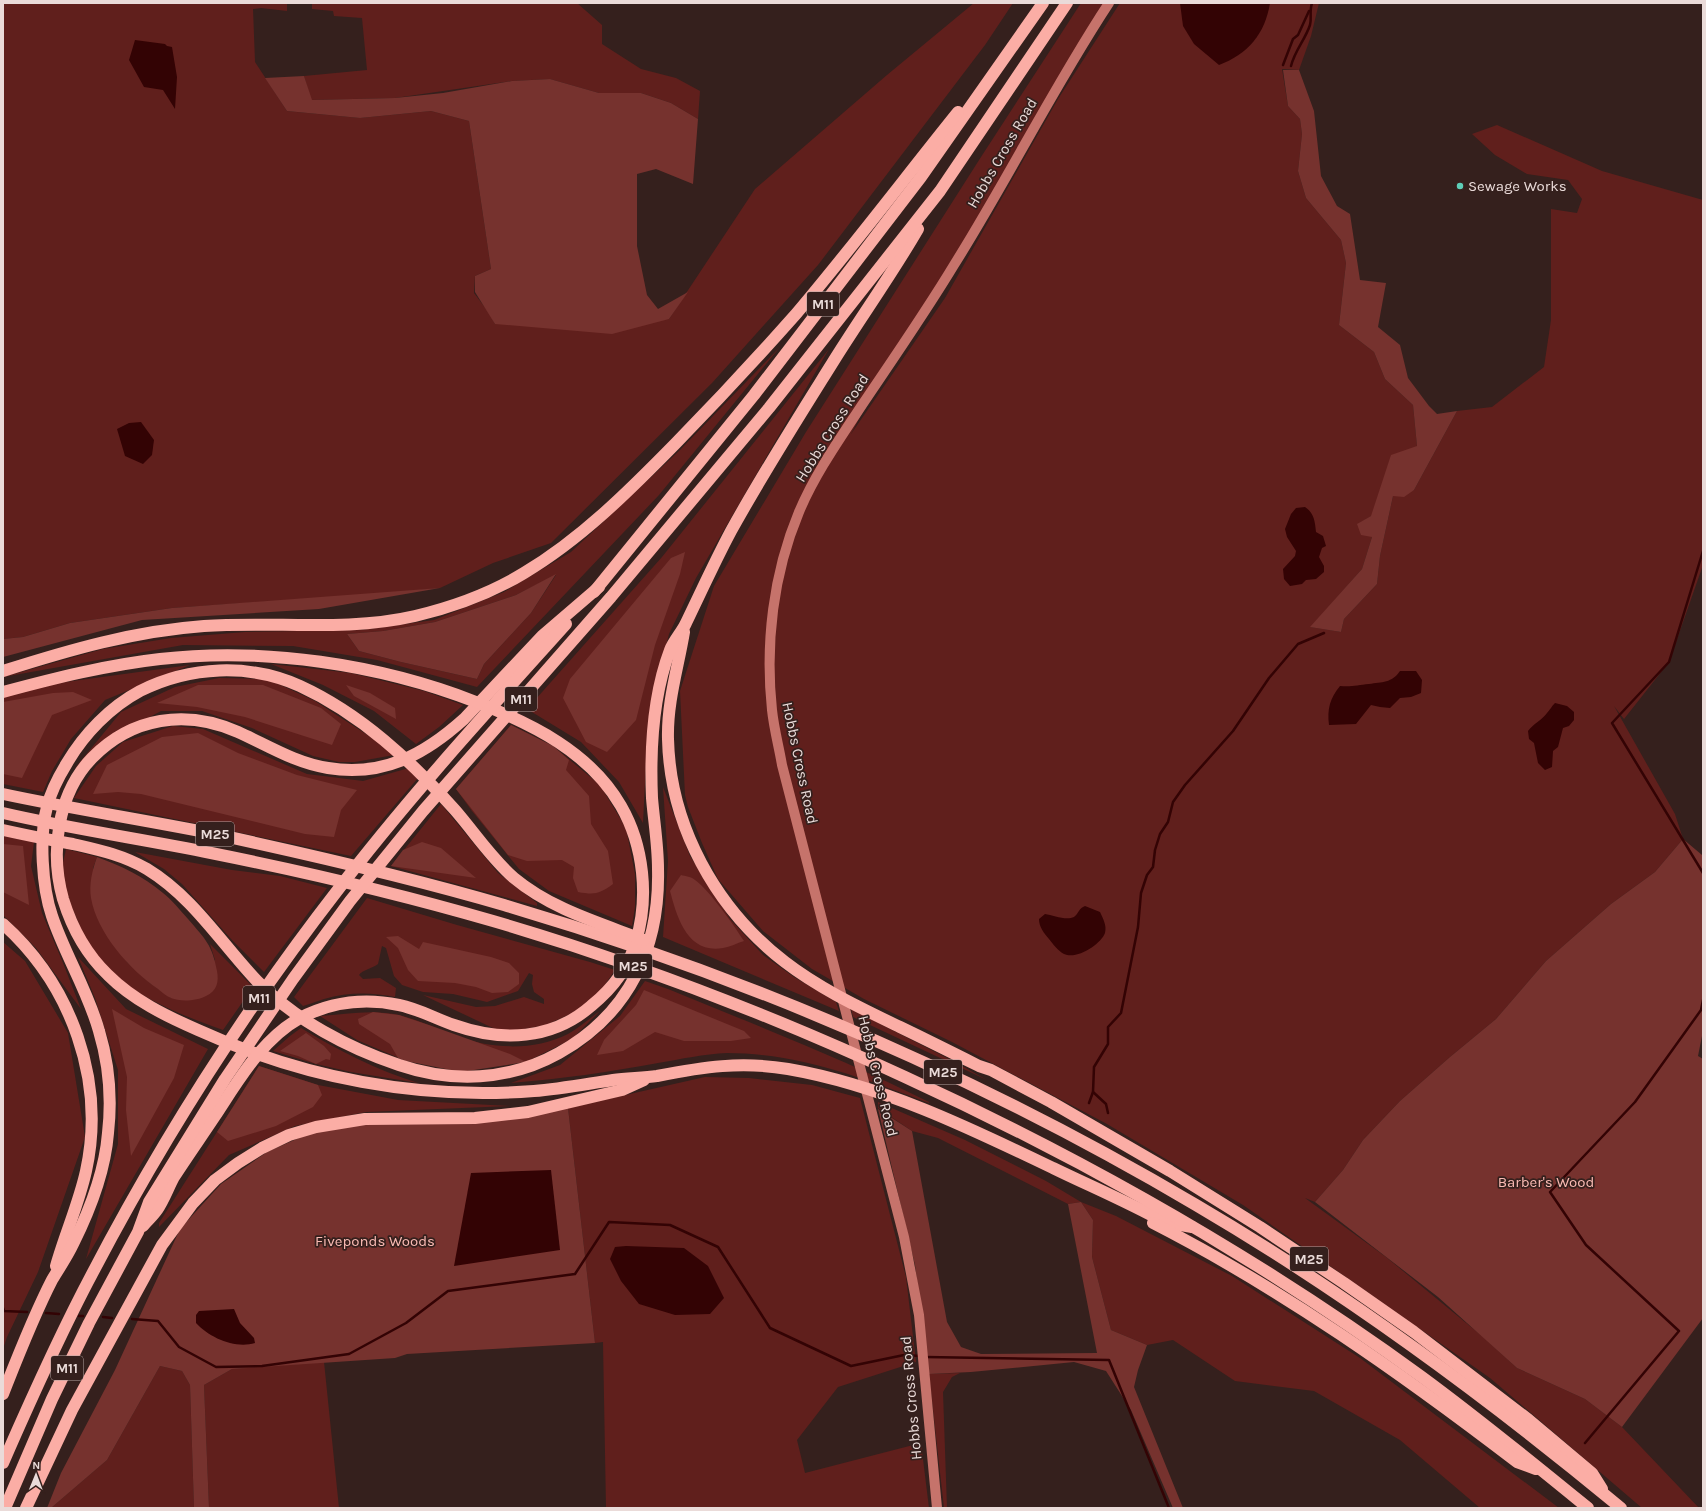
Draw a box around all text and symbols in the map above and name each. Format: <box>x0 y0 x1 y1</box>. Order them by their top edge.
street label: Hobbs Cross Road <box>963 95 1041 211</box>
place label: Sewage Works <box>1468 177 1567 195</box>
marker: Sewage Works <box>1455 181 1465 191</box>
road number: M11 <box>807 292 839 316</box>
street label: Hobbs Cross Road <box>791 371 873 485</box>
road number: M11 <box>505 687 537 711</box>
street label: Hobbs Cross Road <box>778 700 822 826</box>
road number: M25 <box>196 822 234 846</box>
road number: M25 <box>614 954 652 978</box>
road number: M11 <box>243 986 275 1010</box>
street label: Hobbs Cross Road <box>854 1014 902 1138</box>
road number: M25 <box>924 1060 962 1084</box>
park label: Barber's Wood <box>1498 1173 1594 1191</box>
park label: Fiveponds Woods <box>315 1232 435 1250</box>
road number: M25 <box>1290 1247 1328 1271</box>
street label: Hobbs Cross Road <box>897 1335 925 1461</box>
road number: M11 <box>51 1356 83 1380</box>
north arrow <box>16 1455 56 1495</box>
text: N <box>32 1459 40 1472</box>

